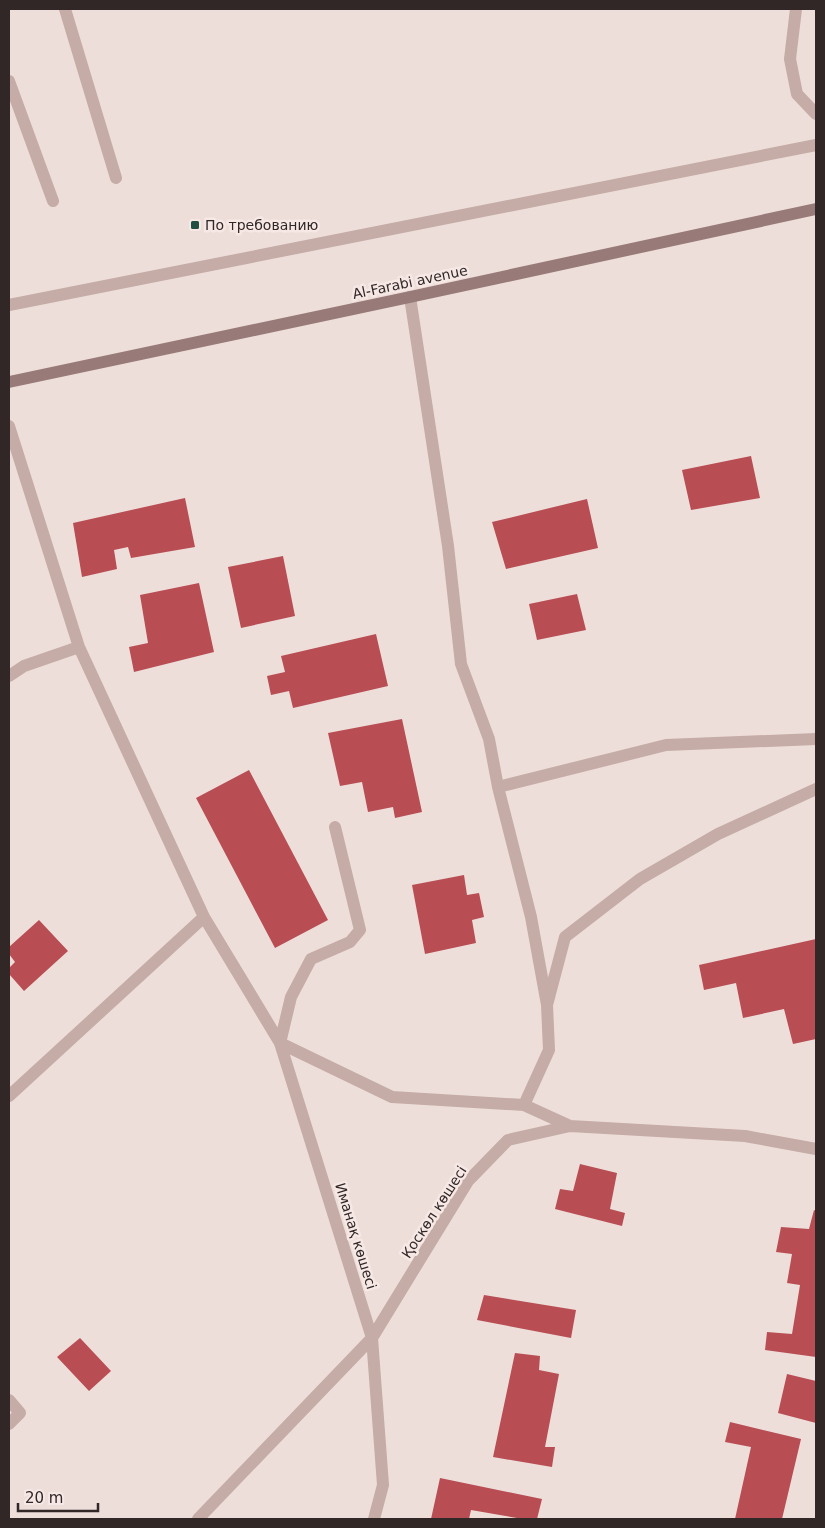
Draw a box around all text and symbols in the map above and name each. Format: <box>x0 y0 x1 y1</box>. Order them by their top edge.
place label: По требованию <box>205 217 318 233</box>
marker: По требованию <box>189 219 201 231</box>
street label: Al-Farabi avenue <box>351 262 469 302</box>
street label: Қоскөл көшесі <box>398 1163 470 1261</box>
street label: Иманақ көшесі <box>332 1181 380 1291</box>
scale bar <box>18 1480 98 1512</box>
text: 20 m <box>25 1489 63 1507</box>

